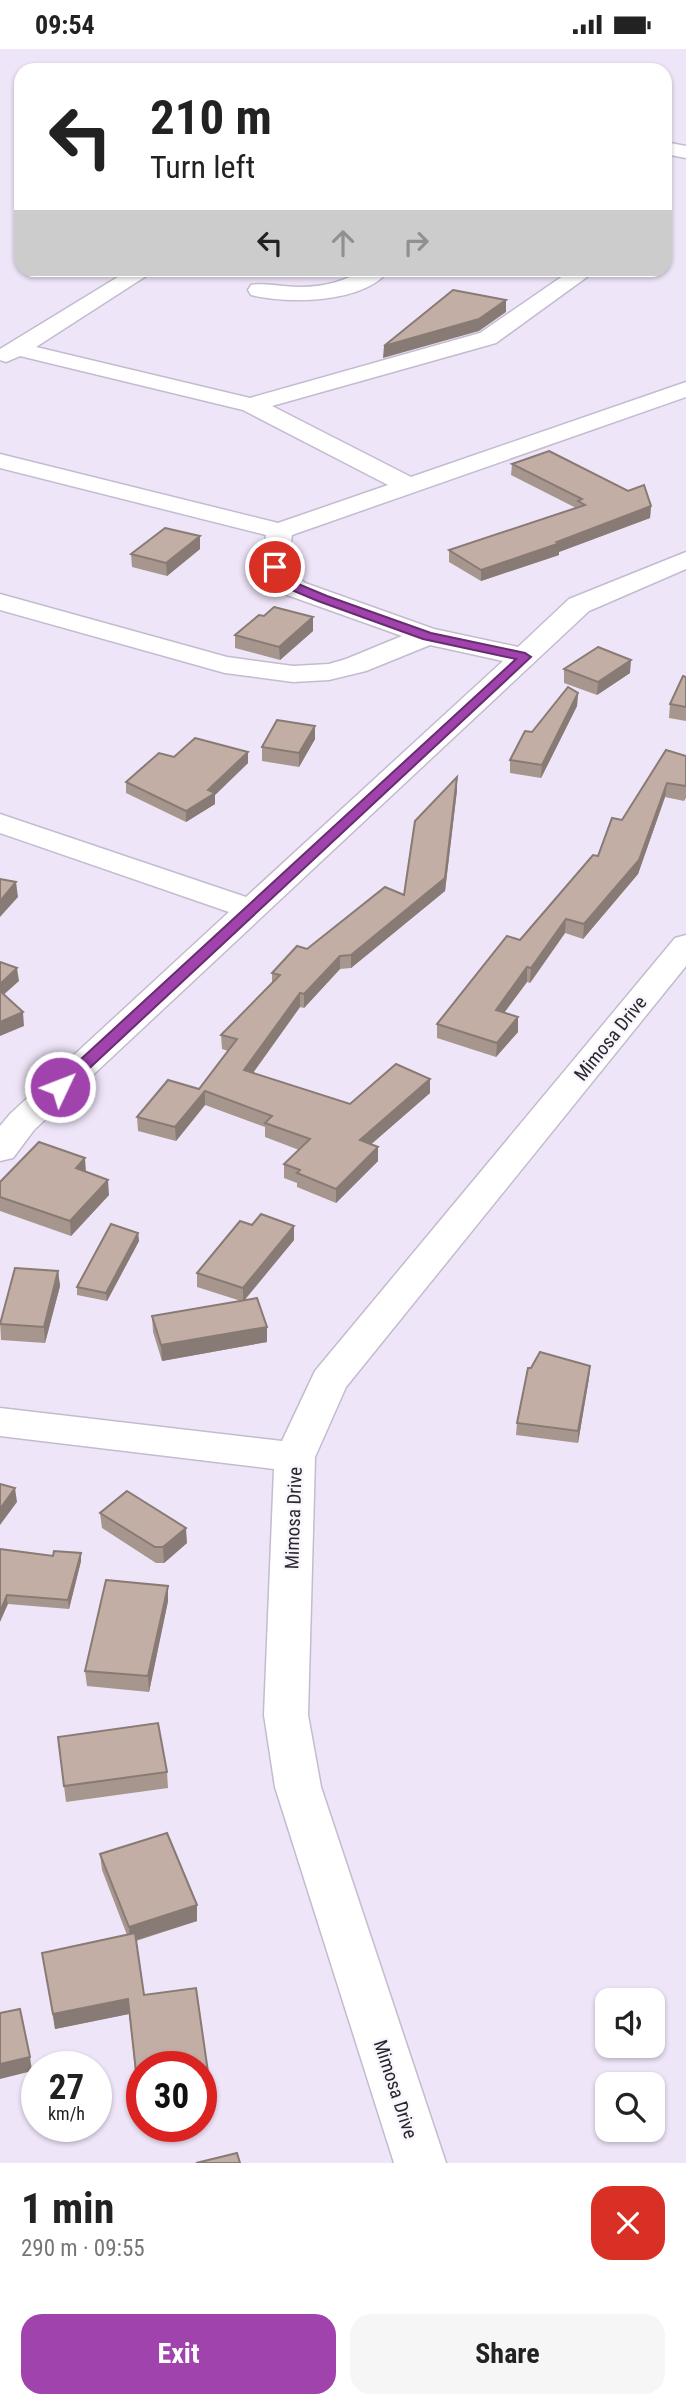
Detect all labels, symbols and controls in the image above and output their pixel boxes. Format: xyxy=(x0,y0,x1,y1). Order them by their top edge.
text: 09:54 xyxy=(35,10,95,40)
text: 210 m xyxy=(150,89,272,146)
icon: left xyxy=(35,91,126,182)
text: Turn left xyxy=(150,148,255,186)
icon: left xyxy=(251,224,289,262)
icon: ahead xyxy=(324,224,362,262)
icon: right xyxy=(397,224,435,262)
pin xyxy=(245,537,305,597)
icon: arrive xyxy=(256,548,294,586)
street label: Mimosa Drive xyxy=(569,991,652,1085)
position arrow xyxy=(23,1050,97,1124)
street label: Mimosa Drive xyxy=(280,1466,307,1570)
map controls xyxy=(595,1988,665,2142)
button: sound xyxy=(595,1988,665,2058)
street label: Mimosa Drive xyxy=(369,2037,422,2142)
speed limit sign: 30 xyxy=(126,2051,217,2142)
text: 27 xyxy=(49,2067,84,2108)
button: search xyxy=(595,2072,665,2142)
text: km/h xyxy=(48,2103,85,2124)
text: 1 min xyxy=(21,2184,114,2233)
button: close xyxy=(591,2186,665,2260)
text: 290 m · 09:55 xyxy=(21,2235,145,2262)
button: Exit xyxy=(21,2314,336,2394)
button: Share xyxy=(350,2314,665,2394)

